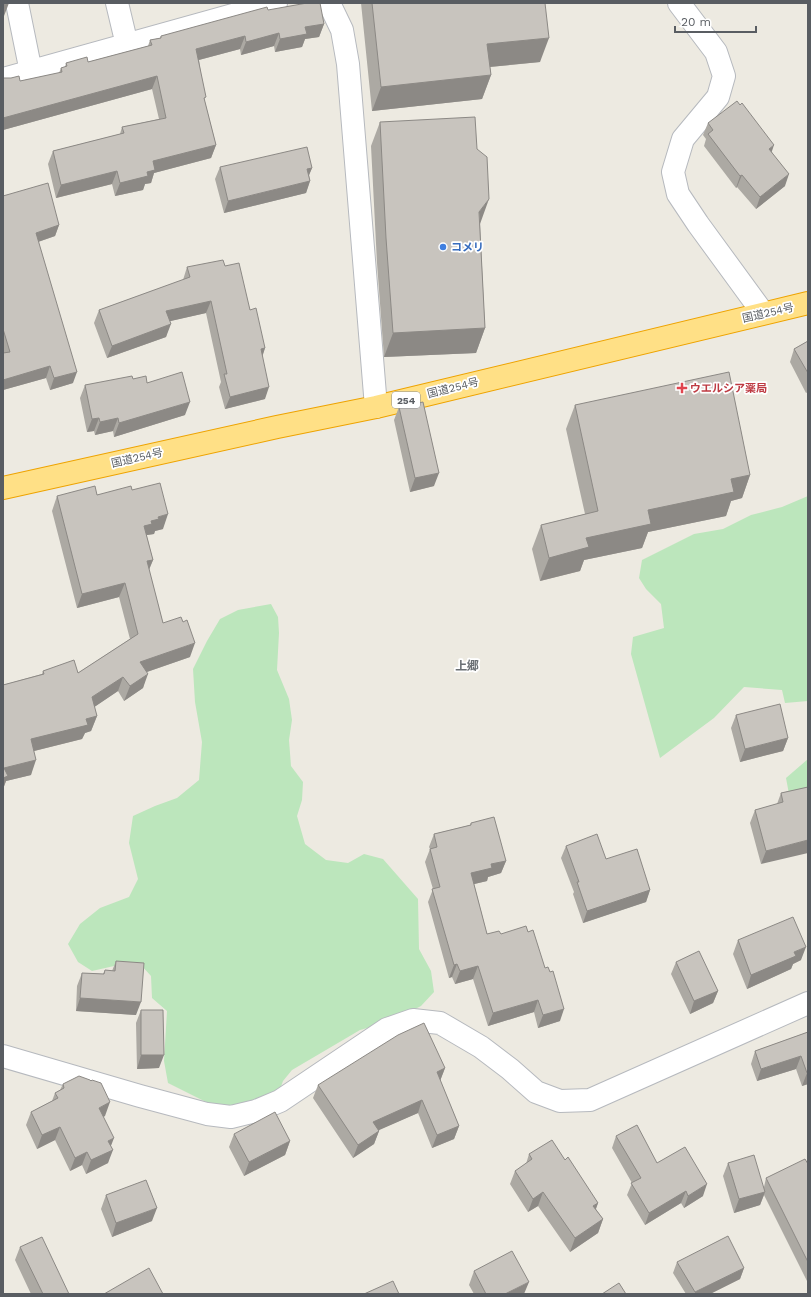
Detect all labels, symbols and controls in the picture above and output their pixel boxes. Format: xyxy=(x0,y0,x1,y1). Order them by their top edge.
scale bar xyxy=(675,8,756,34)
text: 20 m xyxy=(681,15,711,29)
place label: コメリ xyxy=(451,241,484,254)
marker: コメリ xyxy=(438,242,448,252)
street label: 国道254号 xyxy=(741,301,795,325)
street label: 国道254号 xyxy=(426,375,480,401)
place label: ウエルシア薬局 xyxy=(690,382,767,395)
marker: ウエルシア薬局 xyxy=(677,383,687,393)
road number: 254 xyxy=(392,392,420,408)
street label: 国道254号 xyxy=(110,446,164,470)
district label: 上郷 xyxy=(455,659,479,673)

